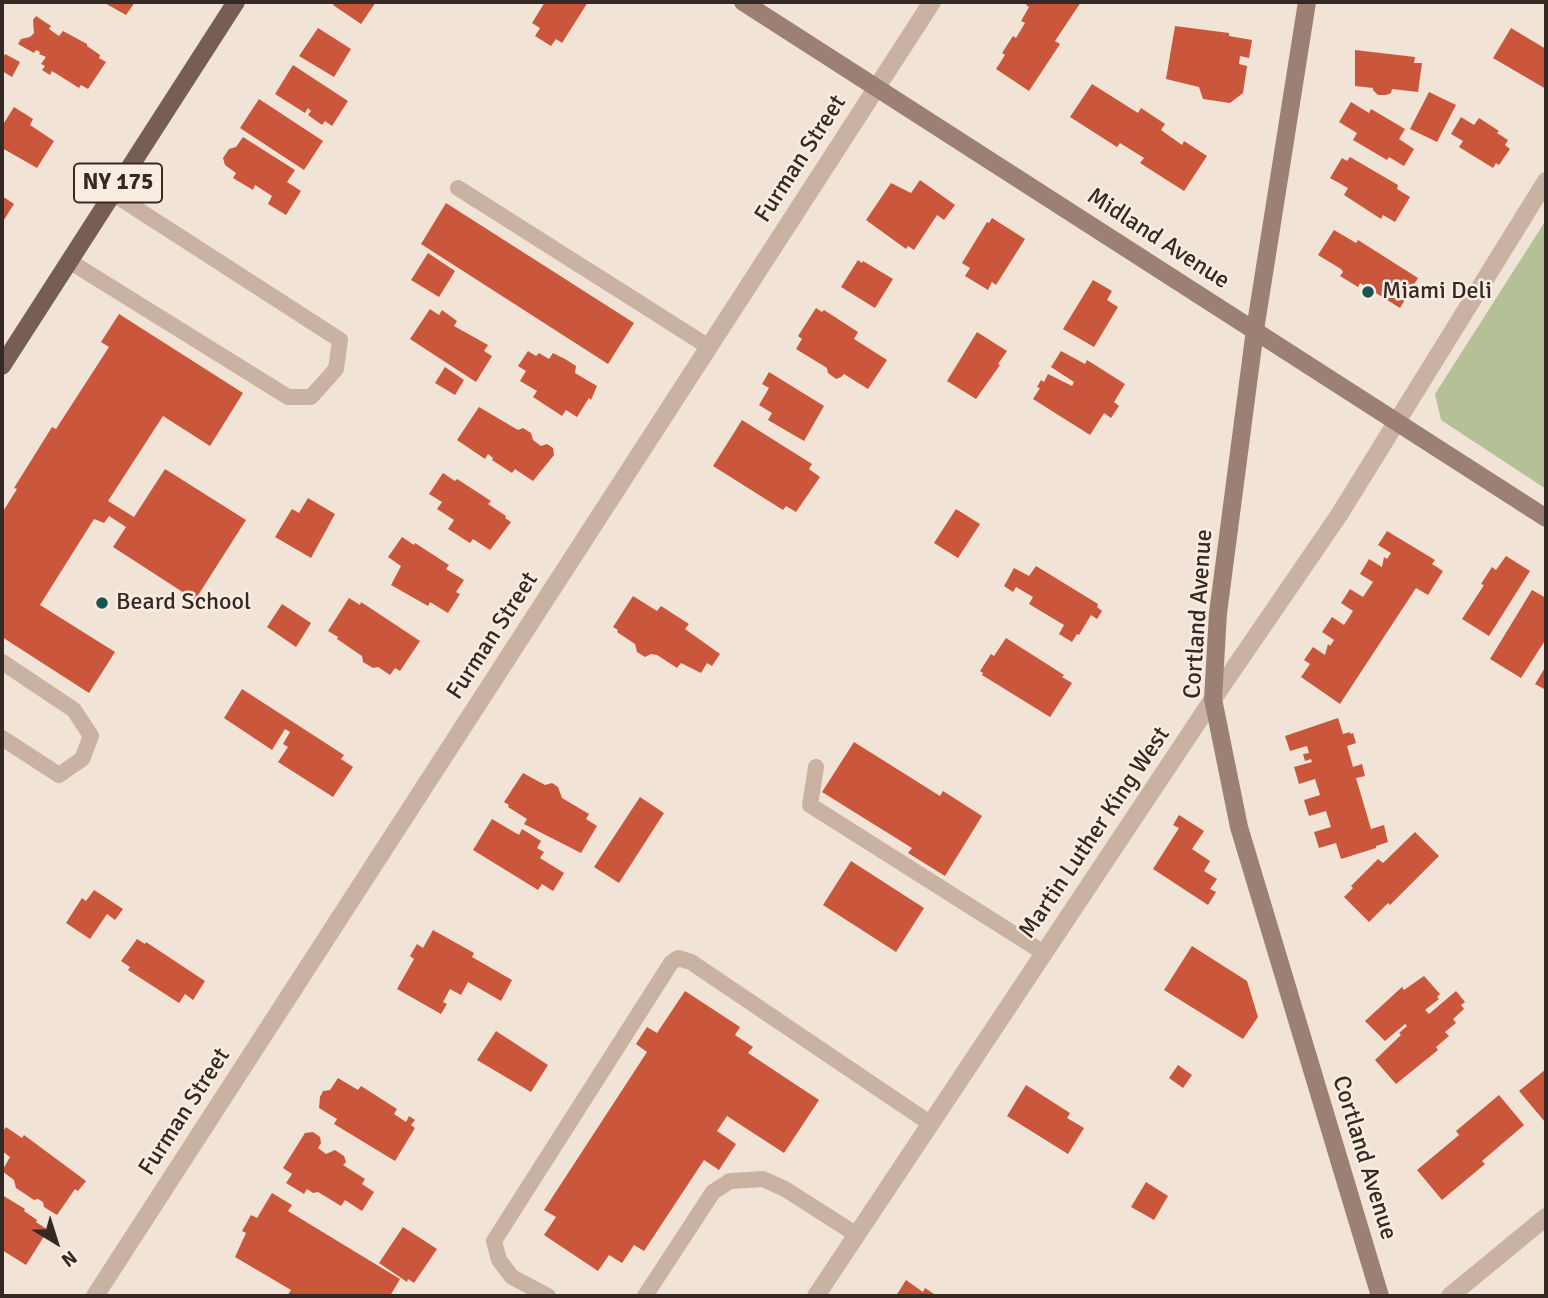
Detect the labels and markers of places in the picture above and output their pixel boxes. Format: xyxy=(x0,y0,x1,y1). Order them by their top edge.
place label: Miami Deli xyxy=(1382,278,1492,306)
marker: Miami Deli xyxy=(1360,284,1376,300)
place label: Beard School xyxy=(116,589,251,617)
marker: Beard School xyxy=(94,595,110,611)

